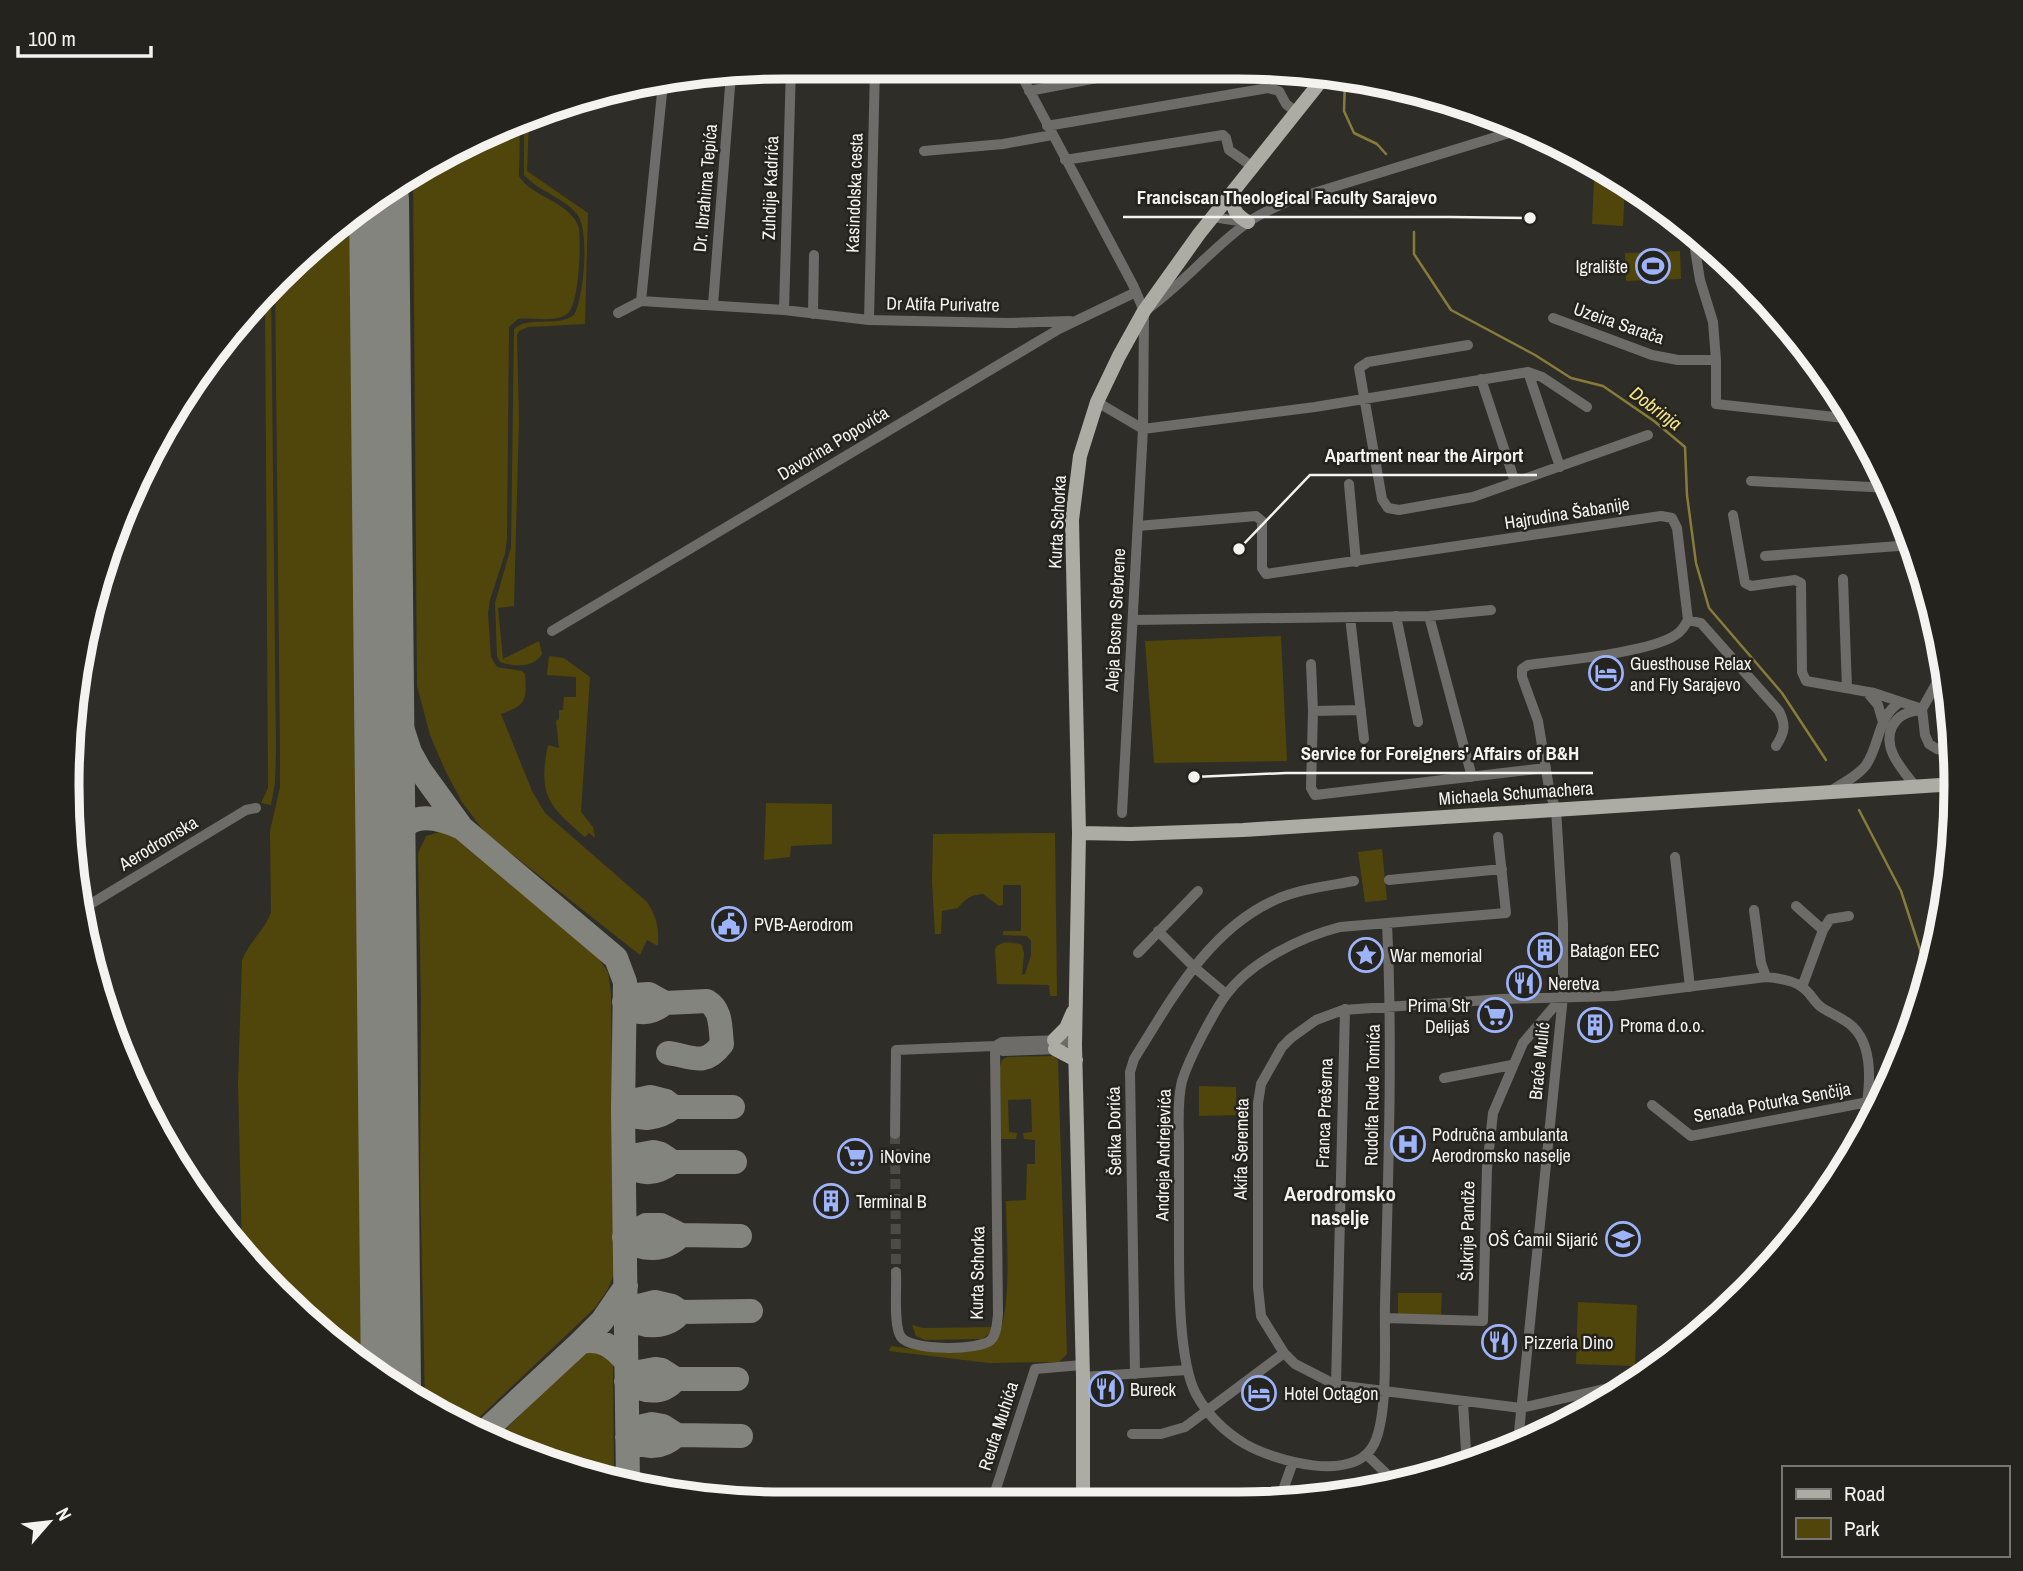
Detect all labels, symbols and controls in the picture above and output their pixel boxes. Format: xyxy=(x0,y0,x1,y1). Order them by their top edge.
scale bar xyxy=(18,14,150,58)
text: 100 m xyxy=(28,24,76,53)
street label: Dr. Ibrahima Tepića xyxy=(687,123,723,253)
street label: Kasindolska cesta xyxy=(839,133,869,253)
street label: Zuhdije Kadrića xyxy=(756,135,784,241)
callout: Franciscan Theological Faculty Sarajevo xyxy=(1123,177,1451,217)
text: Franciscan Theological Faculty Sarajevo xyxy=(1137,184,1437,210)
sports icon: Igralište xyxy=(1634,247,1672,285)
place label: Igralište xyxy=(1575,254,1628,279)
street label: Dr Atifa Purivatre xyxy=(886,291,1000,317)
street label: Uzeira Sarača xyxy=(1570,296,1668,350)
water label: Dobrinja xyxy=(1625,380,1688,436)
street label: Davorina Popovića xyxy=(773,400,893,486)
callout: Apartment near the Airport xyxy=(1310,435,1537,475)
text: Apartment near the Airport xyxy=(1325,442,1523,468)
street label: Kurta Schorka xyxy=(1042,475,1072,569)
street label: Hajrudina Šabanije xyxy=(1503,491,1631,535)
street label: Aleja Bosne Srebrene xyxy=(1099,548,1131,693)
place label: Guesthouse Relax and Fly Sarajevo xyxy=(1630,651,1752,697)
hotel icon: Guesthouse Relax and Fly Sarajevo xyxy=(1587,654,1625,692)
callout: Service for Foreigners' Affairs of B&H xyxy=(1286,733,1593,773)
text: Service for Foreigners' Affairs of B&H xyxy=(1301,740,1579,766)
street label: Michaela Schumachera xyxy=(1438,775,1594,811)
street label: Aerodromska xyxy=(113,810,202,877)
public building icon: PVB-Aerodrom xyxy=(710,905,748,943)
place label: PVB-Aerodrom xyxy=(754,912,853,937)
building icon: Batagon EEC xyxy=(1526,931,1564,969)
place icon: War memorial xyxy=(1347,936,1385,974)
place label: Batagon EEC xyxy=(1570,938,1659,963)
place label: War memorial xyxy=(1390,943,1482,968)
restaurant icon: Neretva xyxy=(1505,964,1543,1002)
place label: Neretva xyxy=(1548,971,1600,996)
place label: Prima Str Delijaš xyxy=(1408,993,1470,1039)
supermarket icon: Prima Str Delijaš xyxy=(1476,996,1514,1034)
building icon: Proma d.o.o. xyxy=(1576,1006,1614,1044)
place label: Proma d.o.o. xyxy=(1620,1013,1705,1038)
street label: Braće Mulić xyxy=(1522,1021,1556,1101)
street label: Rudolfa Rude Tomića xyxy=(1358,1024,1386,1166)
street label: Franca Prešerna xyxy=(1310,1058,1338,1168)
street label: Senada Poturka Senčija xyxy=(1691,1076,1853,1128)
street label: Šefika Dorića xyxy=(1101,1086,1127,1176)
street label: Andreja Andrejevića xyxy=(1149,1089,1177,1222)
street label: Akifa Šeremeta xyxy=(1228,1098,1254,1201)
place label: Područna ambulanta Aerodromsko naselje xyxy=(1431,1122,1571,1168)
hospital icon: Područna ambulanta Aerodromsko naselje xyxy=(1389,1125,1427,1163)
supermarket icon: iNovine xyxy=(836,1137,874,1175)
place label: iNovine xyxy=(880,1144,931,1169)
district label: Aerodromsko naselje xyxy=(1284,1179,1396,1232)
street label: Šukrije Pandže xyxy=(1454,1181,1480,1281)
building icon: Terminal B xyxy=(812,1182,850,1220)
place label: Terminal B xyxy=(856,1189,927,1214)
school or university icon: OŠ Ćamil Sijarić xyxy=(1604,1220,1642,1258)
street label: Kurta Schorka xyxy=(964,1226,990,1320)
place label: OŠ Ćamil Sijarić xyxy=(1488,1227,1598,1252)
restaurant icon: Pizzeria Dino xyxy=(1480,1323,1518,1361)
place label: Pizzeria Dino xyxy=(1524,1330,1613,1355)
restaurant icon: Bureck xyxy=(1087,1370,1125,1408)
hotel icon: Hotel Octagon xyxy=(1240,1374,1278,1412)
place label: Bureck xyxy=(1130,1377,1177,1402)
street label: Reufa Muhića xyxy=(972,1378,1024,1474)
place label: Hotel Octagon xyxy=(1284,1381,1378,1406)
legend xyxy=(1782,1466,2009,1557)
text: Road xyxy=(1844,1479,1885,1508)
north arrow xyxy=(14,1487,84,1557)
text: N xyxy=(50,1503,78,1525)
text: Park xyxy=(1844,1514,1880,1543)

